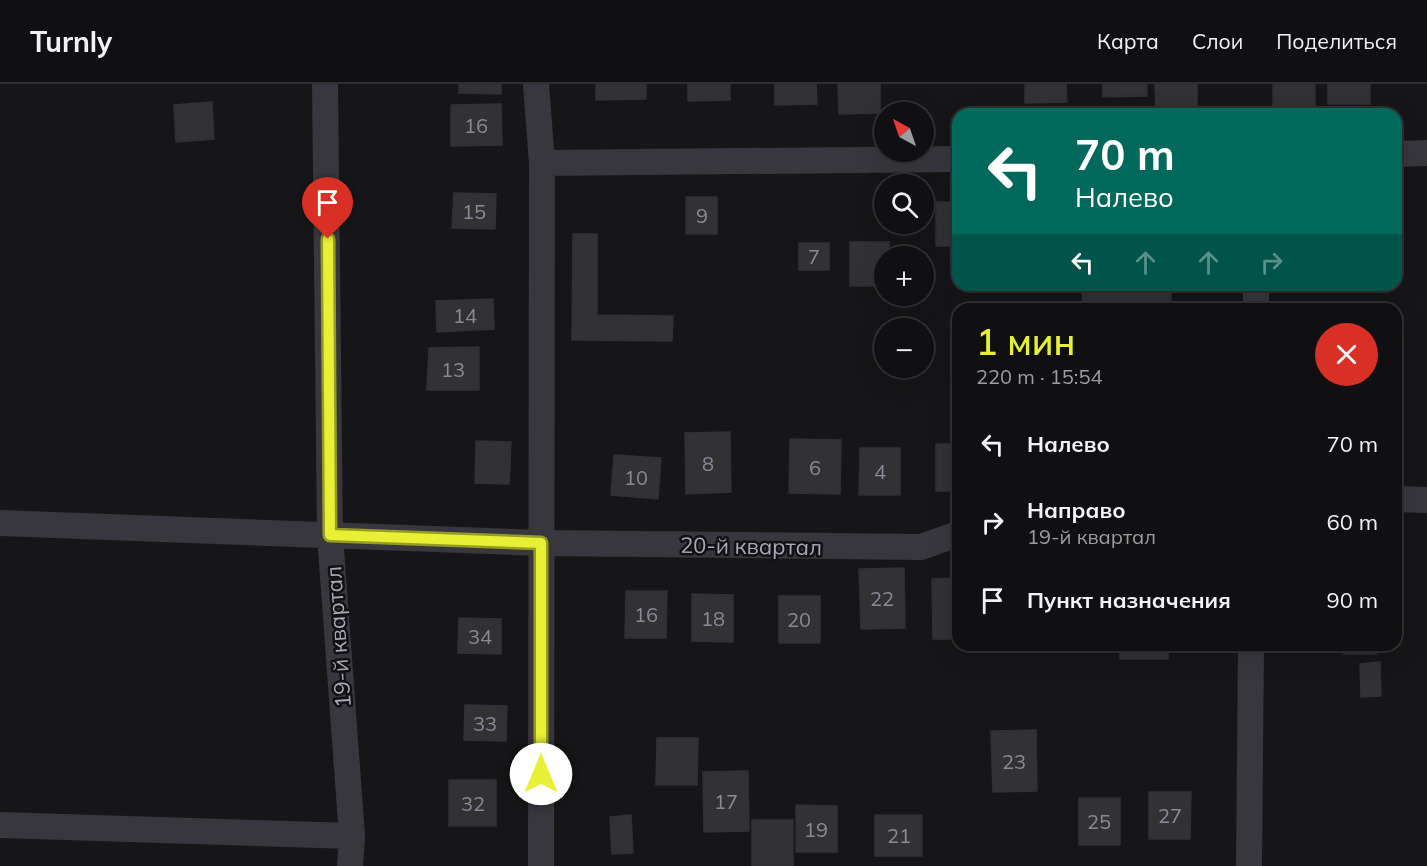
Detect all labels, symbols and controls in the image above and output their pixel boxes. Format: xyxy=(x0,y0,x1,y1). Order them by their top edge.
text: Turnly xyxy=(30,24,112,59)
text: Карта xyxy=(1097,28,1159,54)
text: Слои xyxy=(1192,28,1243,54)
text: Поделиться xyxy=(1276,28,1397,54)
north arrow xyxy=(874,102,934,162)
map controls xyxy=(874,102,934,378)
house number: 16 xyxy=(464,113,488,138)
text: 70 m xyxy=(1075,128,1175,181)
icon: left xyxy=(976,132,1054,210)
button: search xyxy=(874,174,934,234)
pin xyxy=(302,177,353,239)
text: Налево xyxy=(1075,180,1174,214)
icon: arrive xyxy=(311,186,344,219)
house number: 15 xyxy=(462,199,486,224)
house number: 9 xyxy=(696,203,708,228)
house number: 7 xyxy=(808,244,820,269)
button: + xyxy=(874,246,934,306)
icon: left xyxy=(1066,246,1099,279)
icon: ahead xyxy=(1129,246,1162,279)
icon: ahead xyxy=(1192,246,1225,279)
icon: right xyxy=(1255,246,1288,279)
house number: 14 xyxy=(453,303,477,328)
button: − xyxy=(874,318,934,378)
text: 1 мин xyxy=(976,319,1075,364)
button: close xyxy=(1315,323,1378,386)
house number: 13 xyxy=(441,357,465,382)
text: 220 m · 15:54 xyxy=(976,364,1102,389)
icon: left xyxy=(976,428,1009,461)
text: Налево xyxy=(1027,430,1110,458)
text: 70 m xyxy=(1327,430,1378,458)
house number: 8 xyxy=(702,451,714,476)
house number: 6 xyxy=(809,455,821,480)
house number: 4 xyxy=(874,459,886,484)
house number: 10 xyxy=(624,465,648,490)
text: Направо xyxy=(1027,496,1125,524)
icon: right xyxy=(976,506,1009,539)
text: 60 m xyxy=(1327,508,1378,536)
text: 19-й квартал xyxy=(1027,524,1156,549)
street label: 20-й квартал xyxy=(680,531,822,561)
street label: 19-й квартал xyxy=(319,565,357,709)
icon: arrive xyxy=(976,584,1009,617)
house number: 22 xyxy=(870,586,894,611)
text: Пункт назначения xyxy=(1027,586,1231,614)
text: 90 m xyxy=(1327,586,1378,614)
house number: 16 xyxy=(634,602,658,627)
house number: 18 xyxy=(701,606,725,631)
house number: 20 xyxy=(787,607,811,632)
house number: 34 xyxy=(468,624,492,649)
house number: 33 xyxy=(473,711,497,736)
position arrow xyxy=(509,742,573,806)
house number: 23 xyxy=(1002,749,1026,774)
house number: 17 xyxy=(714,789,738,814)
house number: 32 xyxy=(461,791,485,816)
house number: 27 xyxy=(1158,803,1182,828)
house number: 25 xyxy=(1087,809,1111,834)
house number: 19 xyxy=(804,817,828,842)
house number: 21 xyxy=(887,823,911,848)

